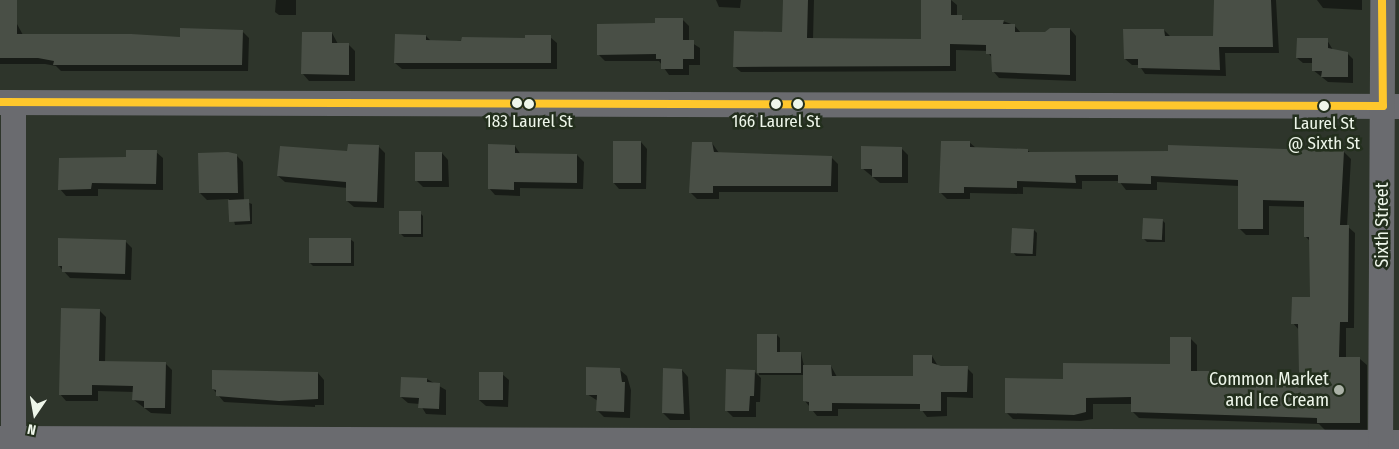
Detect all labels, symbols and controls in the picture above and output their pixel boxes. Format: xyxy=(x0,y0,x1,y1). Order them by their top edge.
unlabelled marker xyxy=(512,98,522,108)
marker: 183 Laurel St xyxy=(524,99,534,109)
marker: 166 Laurel St xyxy=(771,99,781,109)
unlabelled marker xyxy=(793,99,803,109)
marker: Laurel St @ Sixth St xyxy=(1319,101,1329,111)
place label: 183 Laurel St xyxy=(485,112,573,132)
place label: 166 Laurel St xyxy=(732,112,820,132)
place label: Laurel St @ Sixth St xyxy=(1288,114,1360,154)
street label: Sixth Street xyxy=(1371,182,1393,268)
place label: Common Market and Ice Cream xyxy=(1209,369,1329,412)
marker: Common Market and Ice Cream xyxy=(1333,384,1345,396)
north arrow xyxy=(10,389,60,439)
text: N xyxy=(26,420,38,438)

